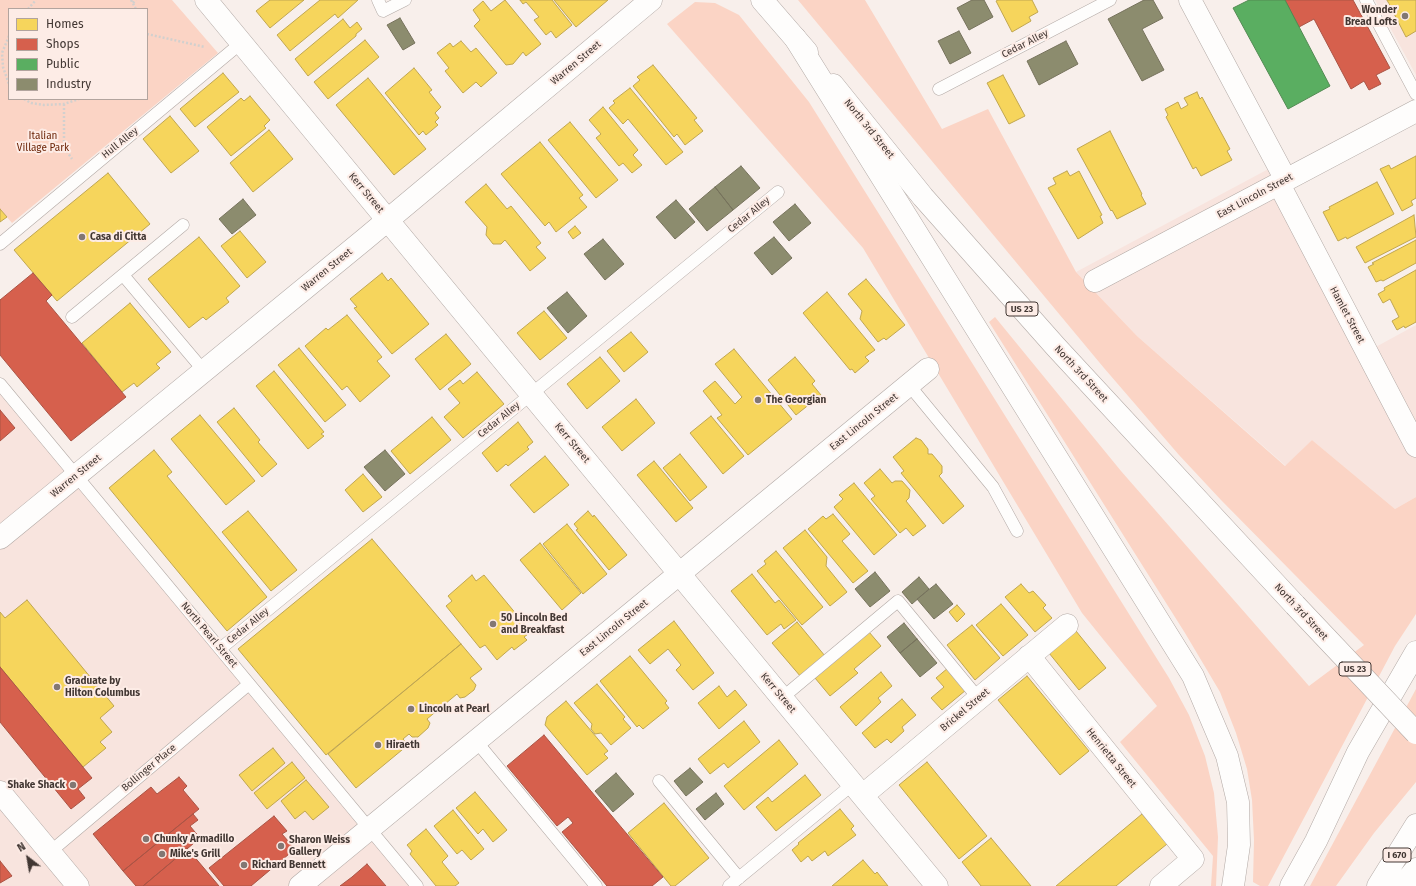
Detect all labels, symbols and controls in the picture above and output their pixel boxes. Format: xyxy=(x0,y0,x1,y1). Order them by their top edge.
place label: Wonder Bread Lofts xyxy=(1345,4,1397,28)
legend xyxy=(8,8,148,100)
marker: Wonder Bread Lofts xyxy=(1400,11,1410,21)
text: Homes xyxy=(46,17,84,31)
street label: Cedar Alley xyxy=(1000,27,1050,61)
text: Shops xyxy=(46,37,79,51)
street label: Warren Street xyxy=(548,39,604,87)
text: Public xyxy=(46,57,79,71)
text: Industry xyxy=(46,77,91,91)
street label: North 3rd Street xyxy=(841,97,897,161)
street label: Hull Alley xyxy=(100,125,140,161)
park label: Italian Village Park xyxy=(17,130,69,154)
street label: Kerr Street xyxy=(346,170,386,216)
street label: East Lincoln Street xyxy=(1215,171,1295,221)
street label: Cedar Alley xyxy=(726,194,772,236)
place label: Casa di Citta xyxy=(90,231,146,243)
marker: Casa di Citta xyxy=(77,232,87,242)
street label: Warren Street xyxy=(299,246,355,294)
street label: Hamlet Street xyxy=(1327,285,1367,345)
road number: US 23 xyxy=(1006,302,1038,316)
street label: North 3rd Street xyxy=(1052,343,1110,405)
street label: East Lincoln Street xyxy=(828,391,900,453)
place label: The Georgian xyxy=(766,394,826,406)
marker: The Georgian xyxy=(753,395,763,405)
street label: Cedar Alley xyxy=(476,399,522,441)
street label: Kerr Street xyxy=(552,420,592,466)
street label: Warren Street xyxy=(48,452,104,500)
street label: North 3rd Street xyxy=(1272,581,1330,643)
street label: East Lincoln Street xyxy=(578,597,650,659)
street label: North Pearl Street xyxy=(178,600,240,670)
street label: Cedar Alley xyxy=(225,605,271,647)
place label: 50 Lincoln Bed and Breakfast xyxy=(501,612,568,636)
marker: 50 Lincoln Bed and Breakfast xyxy=(488,619,498,629)
road number: US 23 xyxy=(1339,662,1371,676)
street label: Kerr Street xyxy=(758,670,798,716)
place label: Graduate by Hilton Columbus xyxy=(65,675,140,698)
marker: Graduate by Hilton Columbus xyxy=(52,682,62,692)
street label: Brickel Street xyxy=(938,686,992,734)
place label: Lincoln at Pearl xyxy=(419,703,490,715)
marker: Lincoln at Pearl xyxy=(406,704,416,714)
street label: Henrietta Street xyxy=(1083,726,1139,790)
place label: Hiraeth xyxy=(386,739,420,751)
marker: Hiraeth xyxy=(373,740,383,750)
street label: Bollinger Place xyxy=(119,742,179,794)
place label: Shake Shack xyxy=(7,779,65,791)
marker: Shake Shack xyxy=(68,780,78,790)
place label: Chunky Armadillo xyxy=(154,833,234,845)
marker: Chunky Armadillo xyxy=(141,834,151,844)
place label: Sharon Weiss Gallery xyxy=(289,834,350,858)
north arrow xyxy=(8,838,48,878)
text: N xyxy=(15,840,28,855)
marker: Sharon Weiss Gallery xyxy=(276,841,286,851)
place label: Mike's Grill xyxy=(170,848,220,860)
road number: I 670 xyxy=(1383,848,1411,862)
marker: Mike's Grill xyxy=(157,849,167,859)
place label: Richard Bennett xyxy=(252,859,326,871)
marker: Richard Bennett xyxy=(239,860,249,870)

